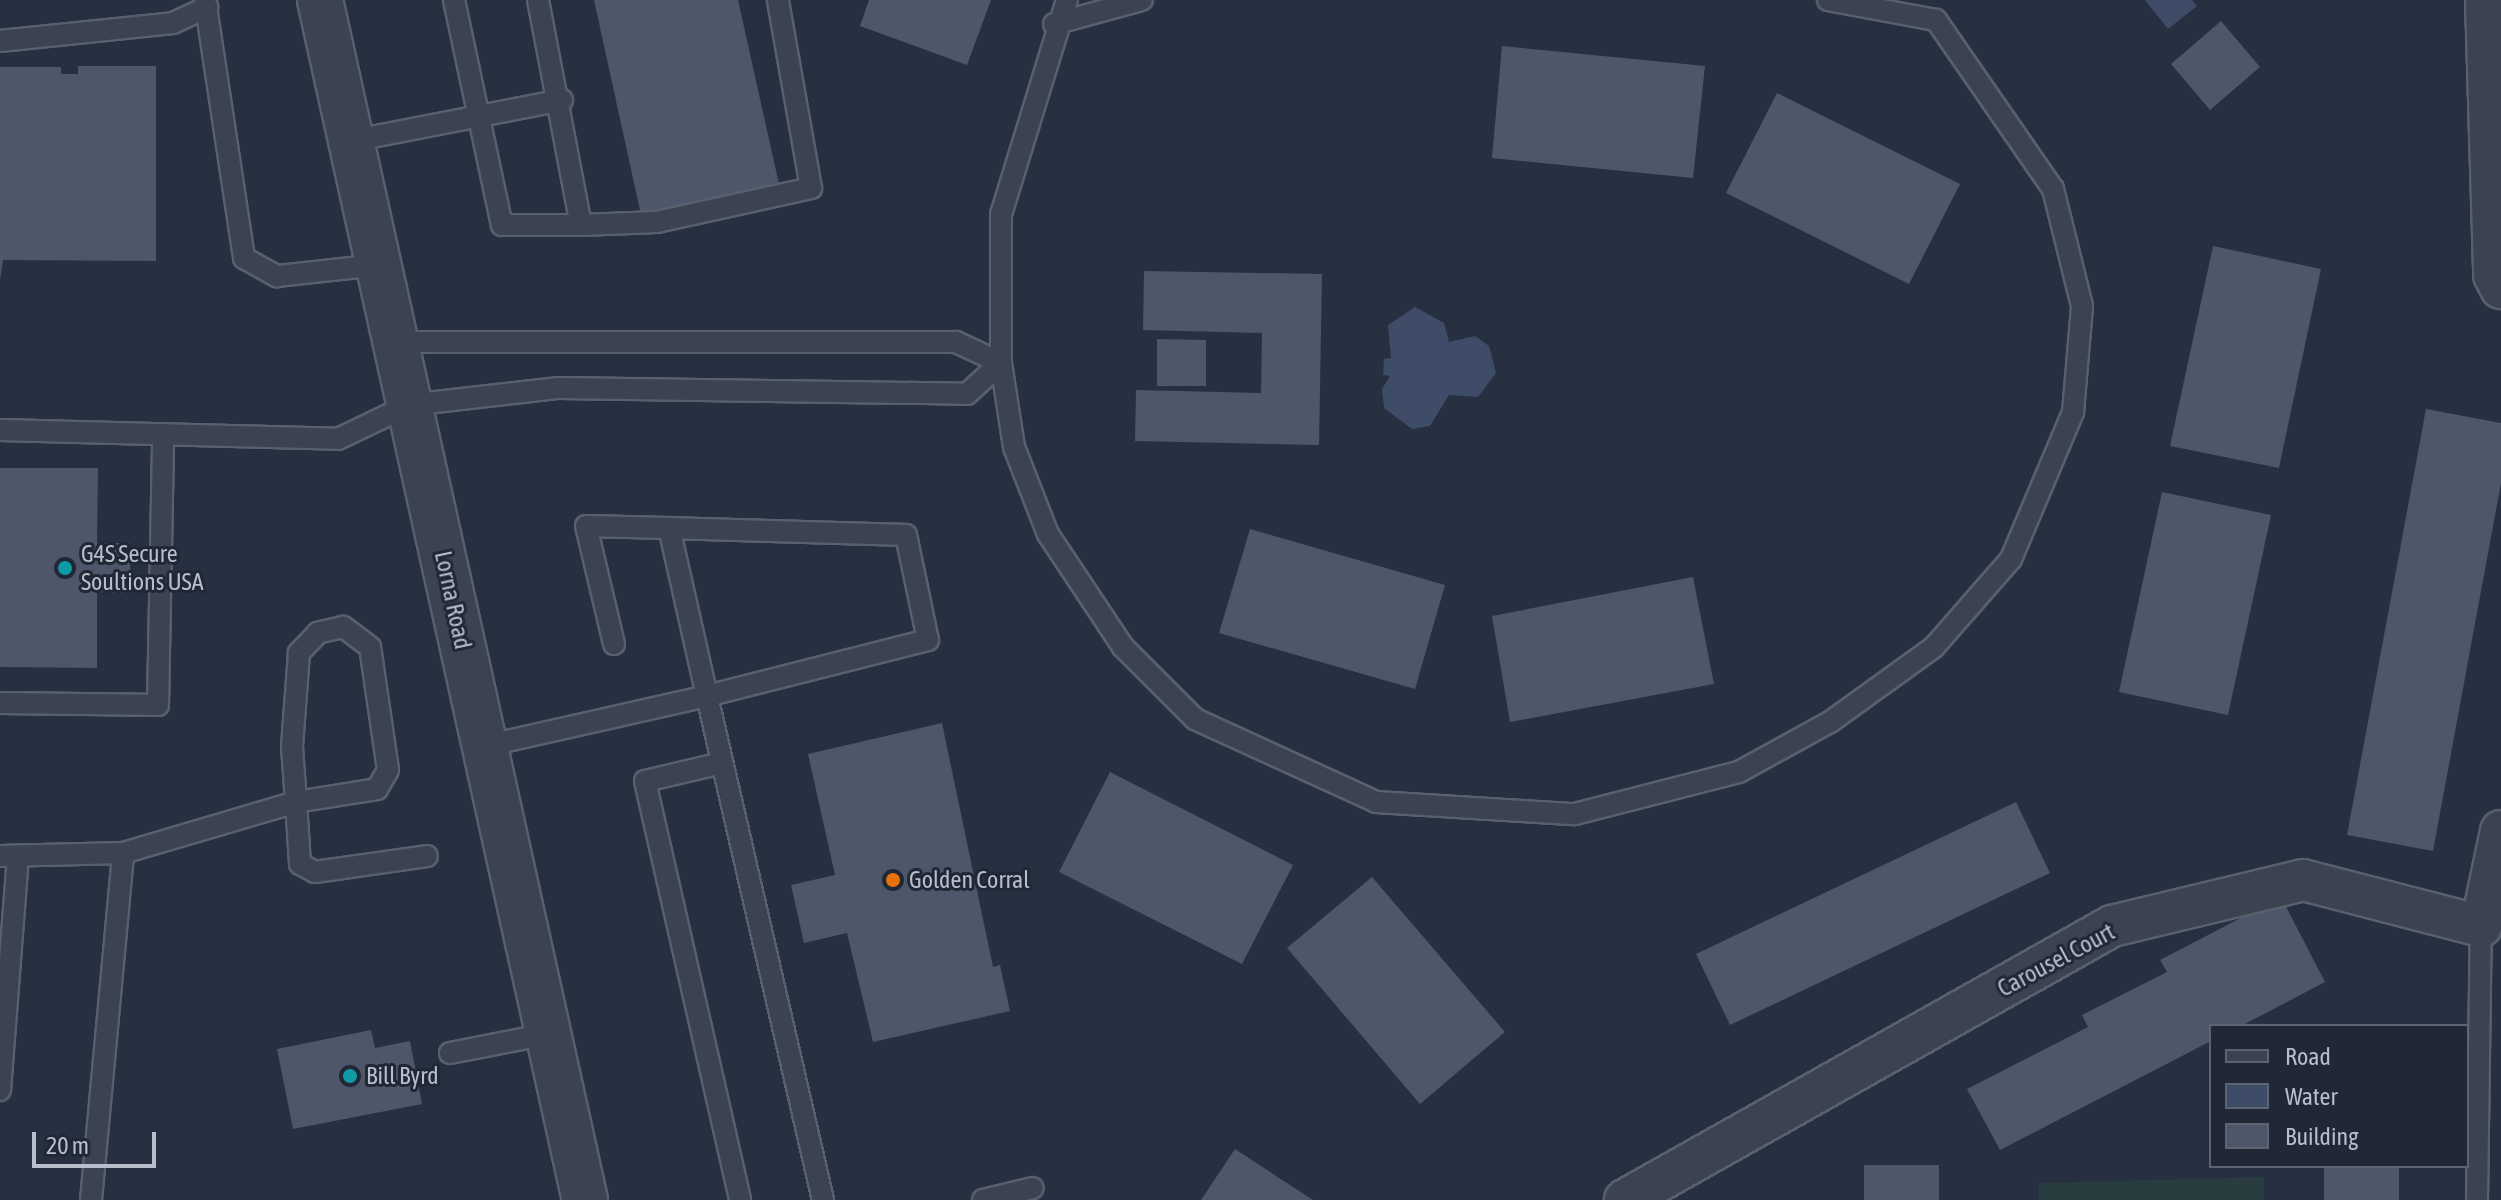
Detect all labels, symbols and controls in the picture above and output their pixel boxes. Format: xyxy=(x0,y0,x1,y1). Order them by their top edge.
place label: G4S Secure Soultions USA xyxy=(81,540,203,596)
street label: Lorna Road xyxy=(429,548,477,652)
marker: G4S Secure Soultions USA xyxy=(56,559,74,577)
place label: Golden Corral xyxy=(909,866,1030,894)
marker: Golden Corral xyxy=(884,871,902,889)
street label: Carousel Court xyxy=(1993,917,2119,1003)
legend xyxy=(2209,1024,2469,1168)
text: Road xyxy=(2285,1043,2331,1070)
place label: Bill Byrd xyxy=(366,1062,439,1090)
marker: Bill Byrd xyxy=(341,1067,359,1085)
text: Water xyxy=(2285,1083,2338,1110)
scale bar xyxy=(36,1116,160,1166)
text: Building xyxy=(2285,1123,2358,1150)
text: 20 m xyxy=(46,1132,89,1159)

